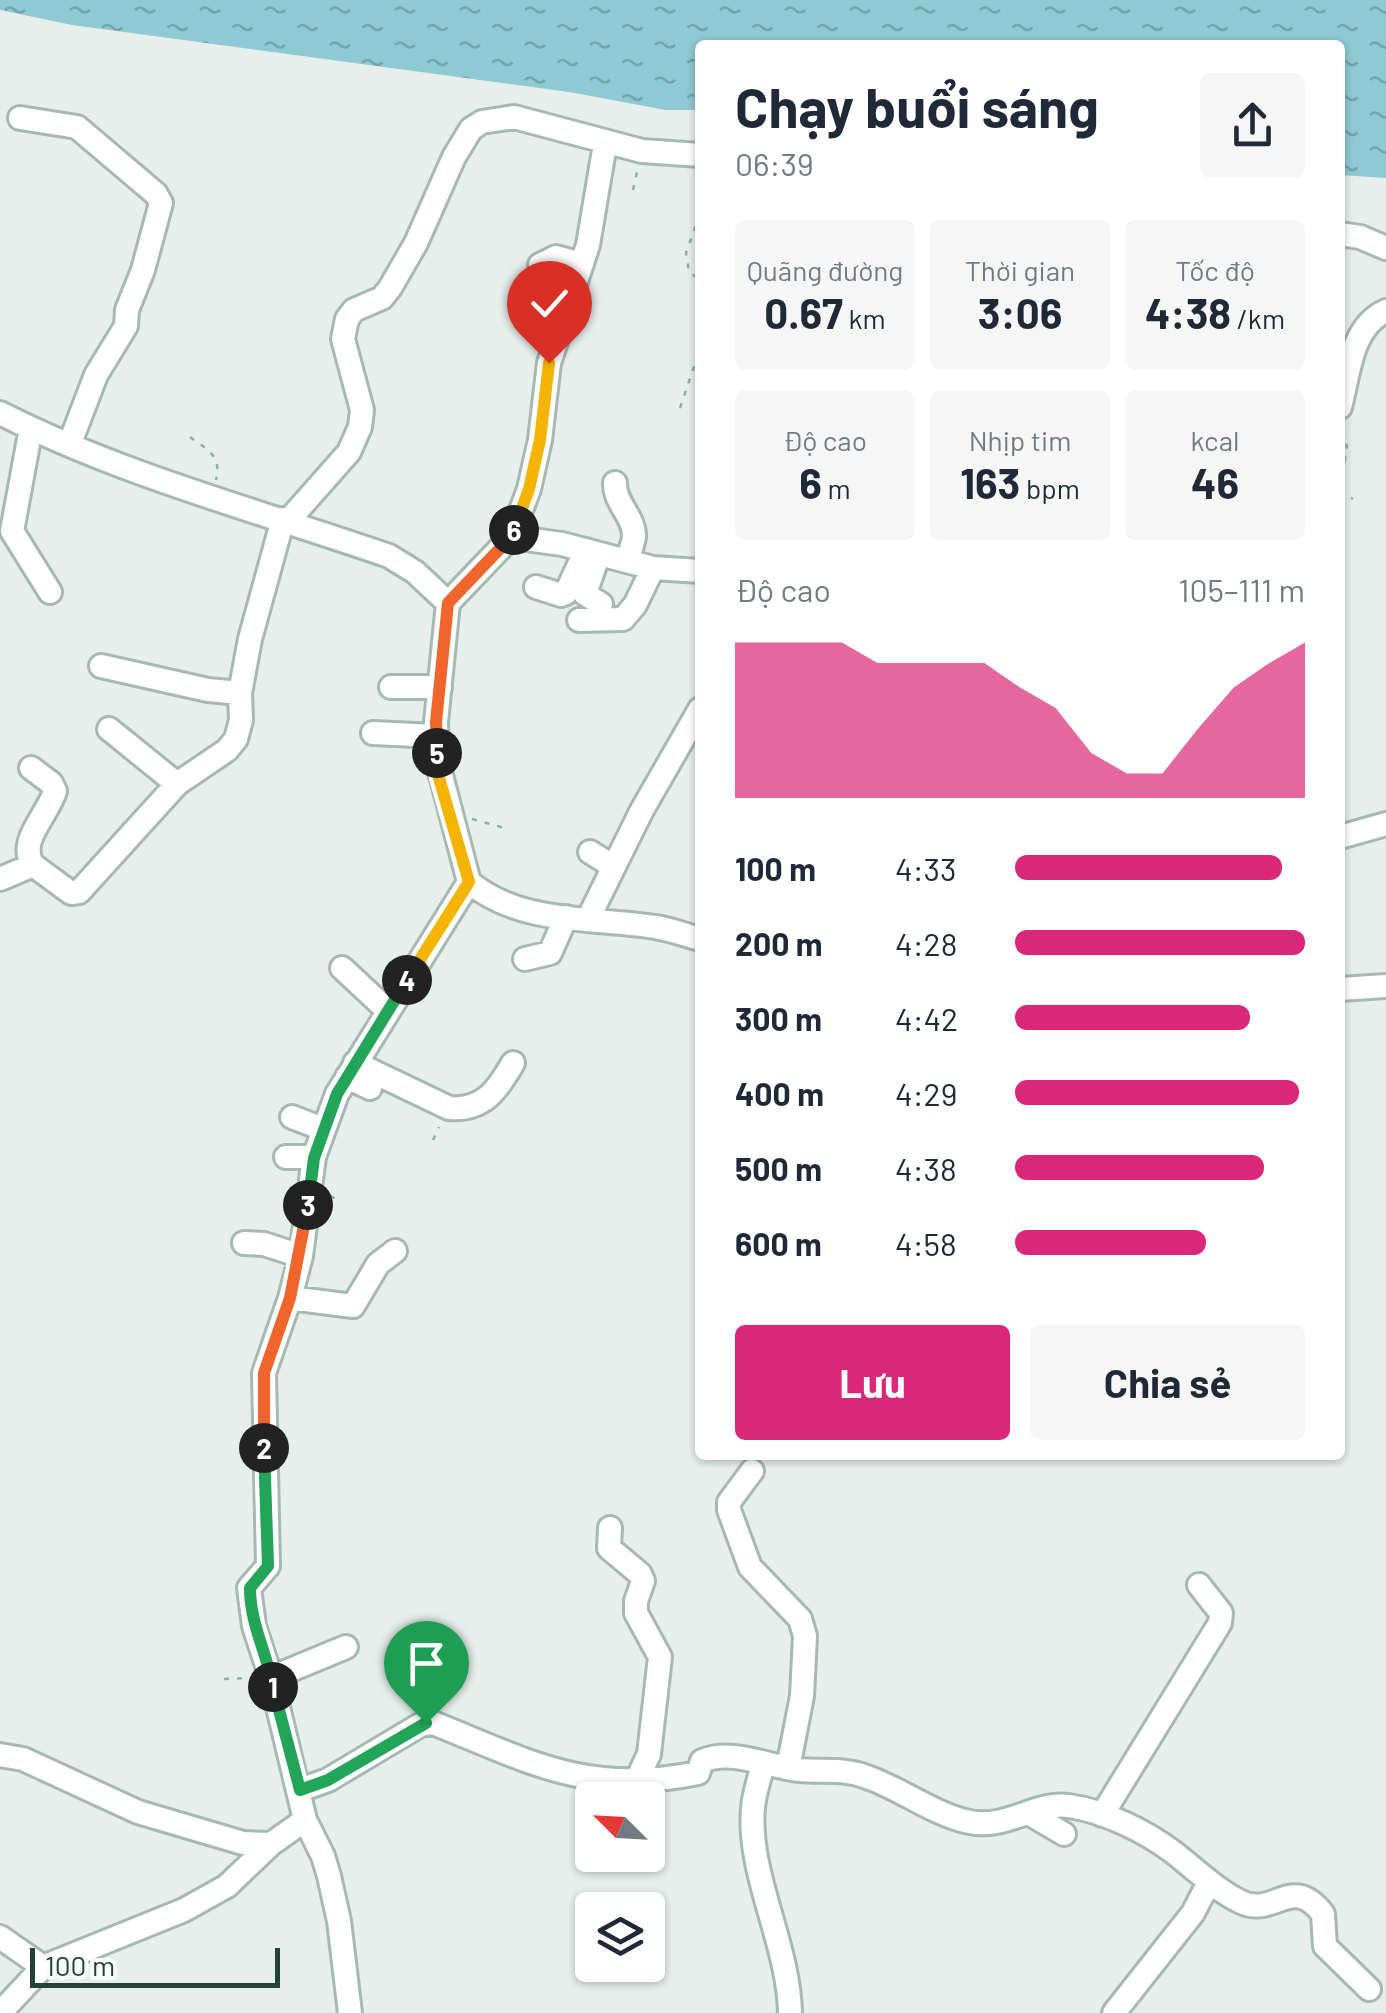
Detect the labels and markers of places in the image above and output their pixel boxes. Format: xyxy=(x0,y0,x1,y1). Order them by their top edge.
pin xyxy=(507,261,592,364)
pin: 6 xyxy=(489,505,539,555)
pin: 5 xyxy=(412,728,462,778)
pin: 4 xyxy=(382,955,432,1005)
pin: 3 xyxy=(283,1180,333,1230)
pin: 2 xyxy=(239,1423,289,1473)
pin xyxy=(384,1621,469,1724)
pin: 1 xyxy=(248,1662,298,1712)

